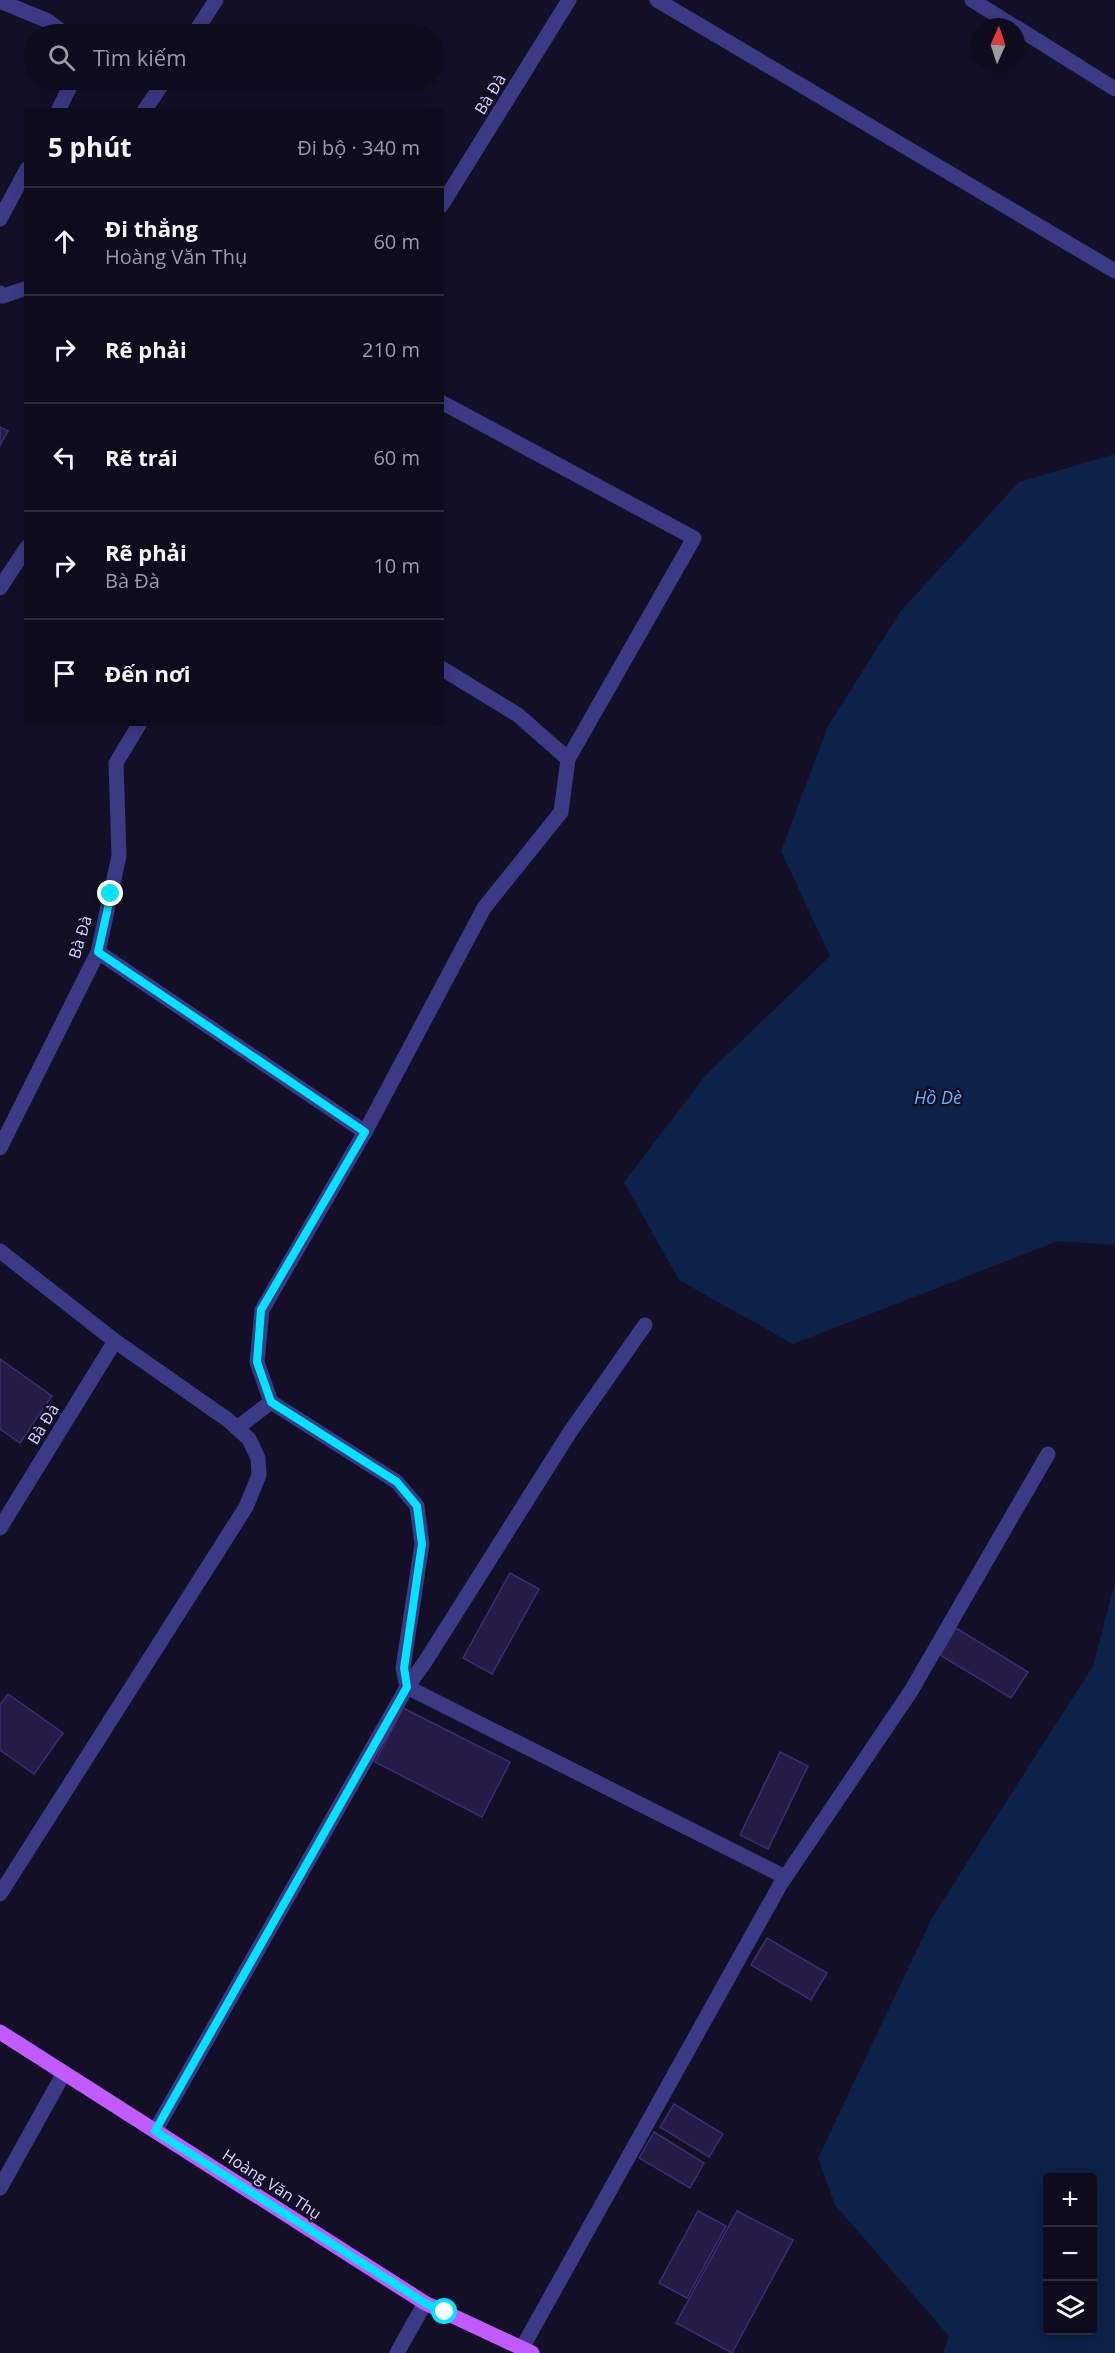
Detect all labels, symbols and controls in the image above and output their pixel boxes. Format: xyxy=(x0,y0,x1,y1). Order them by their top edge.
north arrow xyxy=(971,18,1025,72)
search box xyxy=(24,24,444,90)
icon: search xyxy=(45,41,78,74)
text: Tìm kiếm xyxy=(93,42,187,72)
street label: Bà Đà xyxy=(469,70,511,118)
text: 5 phút xyxy=(48,129,132,165)
text: Đi bộ · 340 m xyxy=(297,134,420,161)
text: Đi thẳng xyxy=(105,213,198,243)
icon: ahead xyxy=(48,225,81,258)
text: 60 m xyxy=(373,228,420,255)
text: Hoàng Văn Thụ xyxy=(105,243,247,270)
icon: right xyxy=(48,333,81,366)
text: Rẽ phải xyxy=(105,334,187,364)
text: 210 m xyxy=(362,336,420,363)
icon: left xyxy=(48,441,81,474)
text: Rẽ trái xyxy=(105,442,178,472)
text: 60 m xyxy=(373,444,420,471)
text: Rẽ phải xyxy=(105,537,187,567)
icon: right xyxy=(48,549,81,582)
text: 10 m xyxy=(373,552,420,579)
text: Bà Đà xyxy=(105,567,160,594)
icon: arrive xyxy=(48,657,81,690)
text: Đến nơi xyxy=(105,658,191,688)
route end xyxy=(97,880,123,906)
street label: Bà Đà xyxy=(63,913,97,961)
water label: Hồ Dè xyxy=(914,1085,962,1109)
street label: Bà Đà xyxy=(22,1400,64,1448)
street label: Hoàng Văn Thụ xyxy=(218,2144,326,2224)
map controls xyxy=(1043,2173,1097,2335)
button: + xyxy=(1043,2173,1097,2227)
button: − xyxy=(1043,2227,1097,2281)
button: layers xyxy=(1043,2281,1097,2335)
route start xyxy=(431,2298,457,2324)

